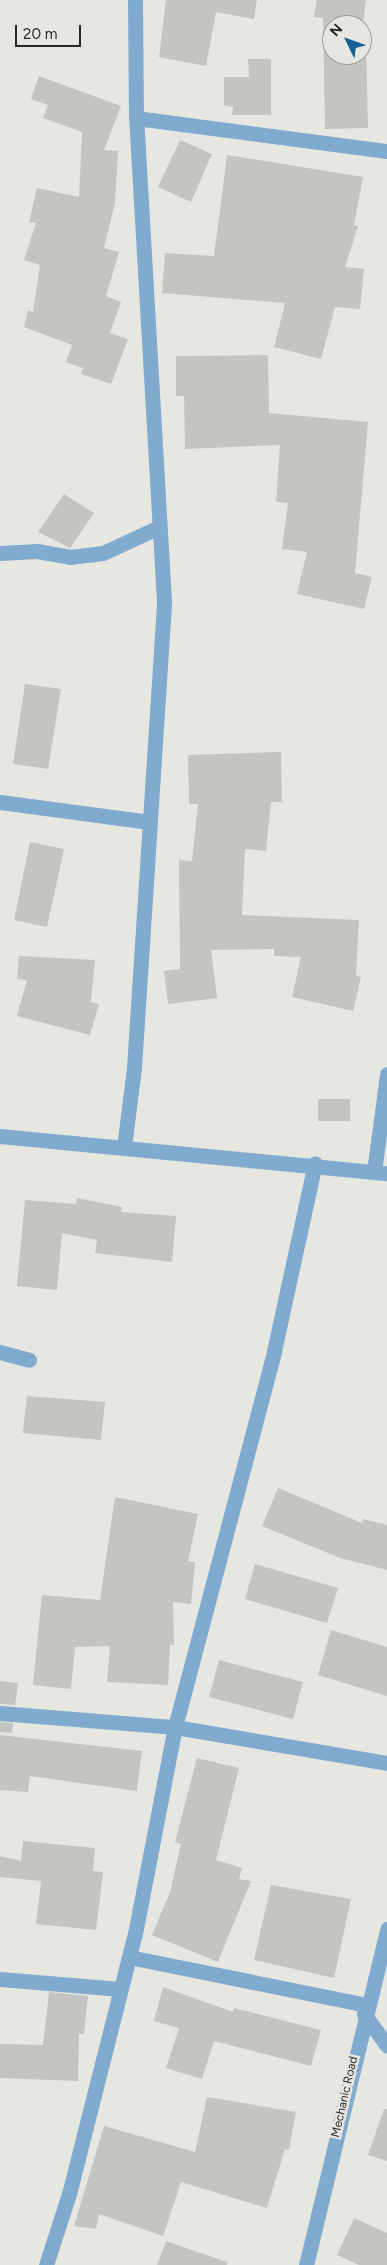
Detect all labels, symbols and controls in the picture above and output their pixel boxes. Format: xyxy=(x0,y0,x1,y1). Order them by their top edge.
scale bar xyxy=(18,15,84,47)
north arrow xyxy=(322,15,372,65)
text: N xyxy=(326,21,346,40)
text: 20 m xyxy=(23,25,57,43)
street label: Mechanic Road xyxy=(329,2055,361,2139)

